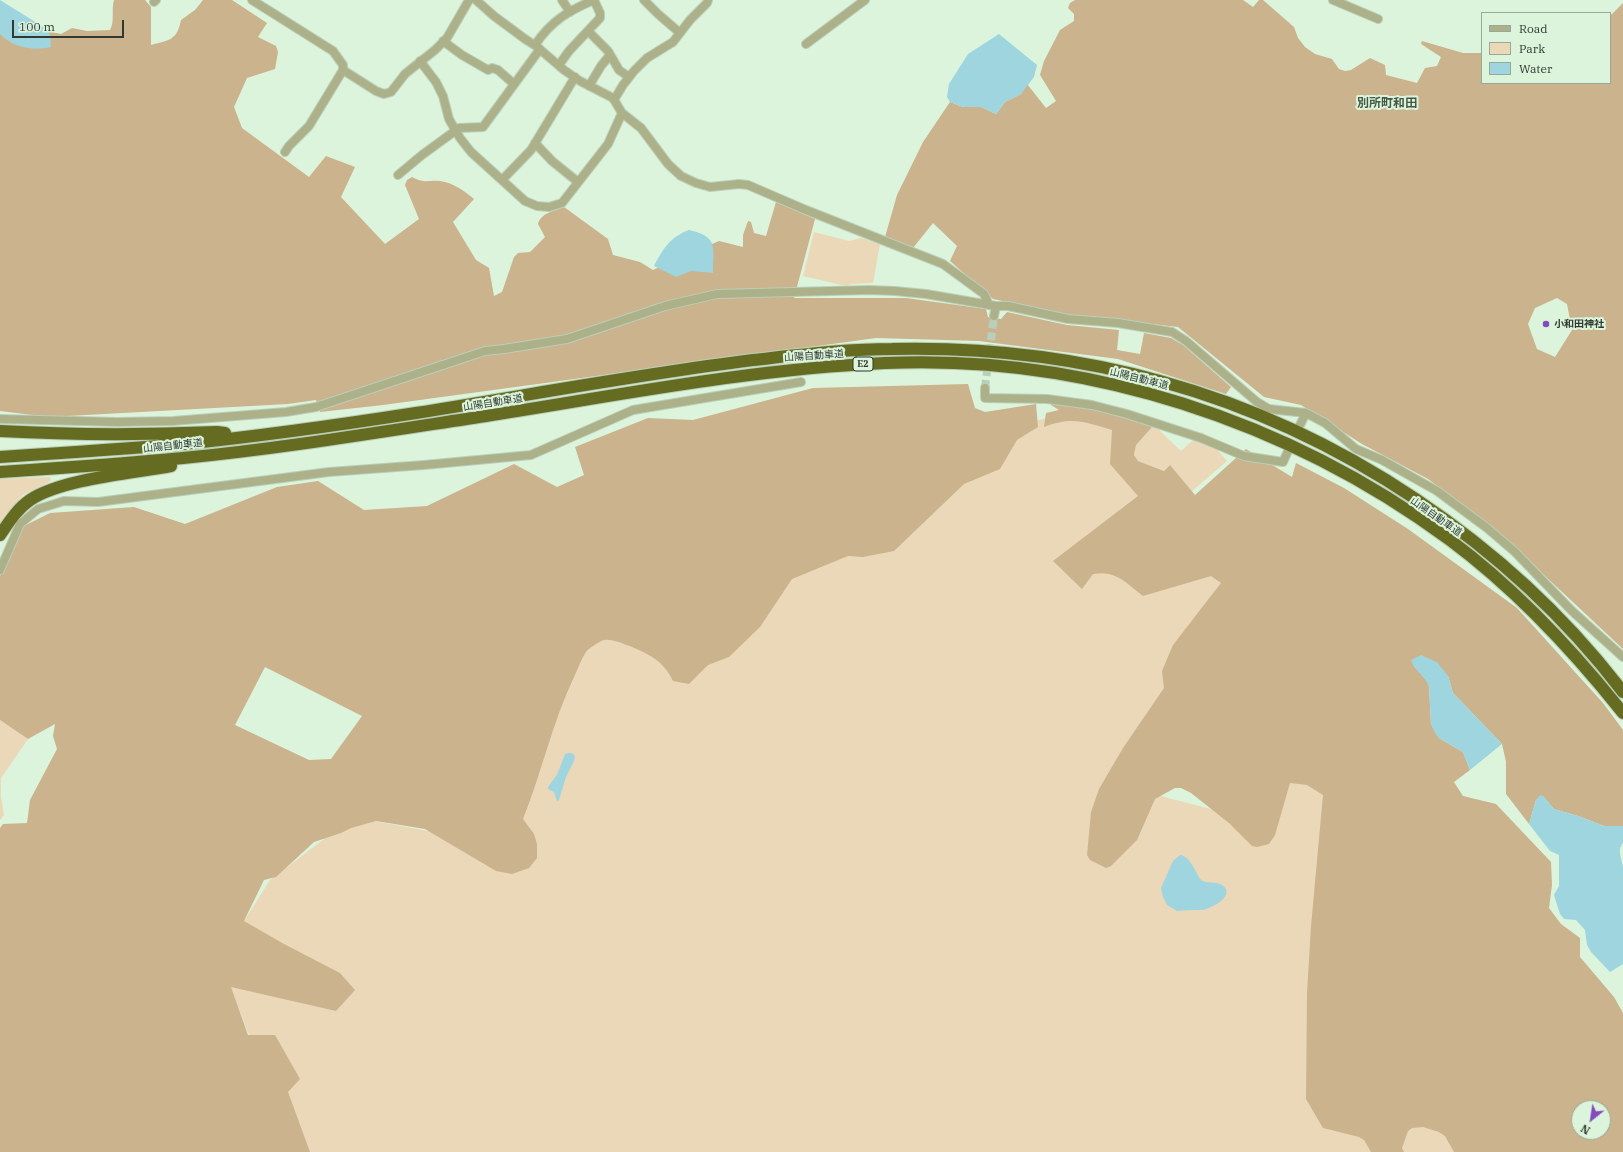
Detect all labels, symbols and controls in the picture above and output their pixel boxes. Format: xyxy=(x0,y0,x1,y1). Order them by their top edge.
scale bar xyxy=(14,12,126,38)
legend xyxy=(1481,12,1611,84)
text: 100 m xyxy=(19,19,55,34)
text: Road xyxy=(1519,21,1548,36)
text: Park xyxy=(1519,41,1545,56)
text: Water xyxy=(1519,61,1552,76)
district label: 別所町和田 xyxy=(1357,97,1417,111)
place label: 小和田神社 xyxy=(1554,318,1604,330)
marker: 小和田神社 xyxy=(1541,319,1551,329)
street label: 山陽自動車道 xyxy=(784,348,844,364)
road number: E2 xyxy=(853,357,873,371)
street label: 山陽自動車道 xyxy=(1108,366,1170,392)
street label: 山陽自動車道 xyxy=(462,392,524,414)
street label: 山陽自動車道 xyxy=(143,437,203,455)
street label: 山陽自動車道 xyxy=(1408,495,1464,539)
north arrow xyxy=(1571,1100,1611,1140)
text: N xyxy=(1578,1121,1593,1138)

